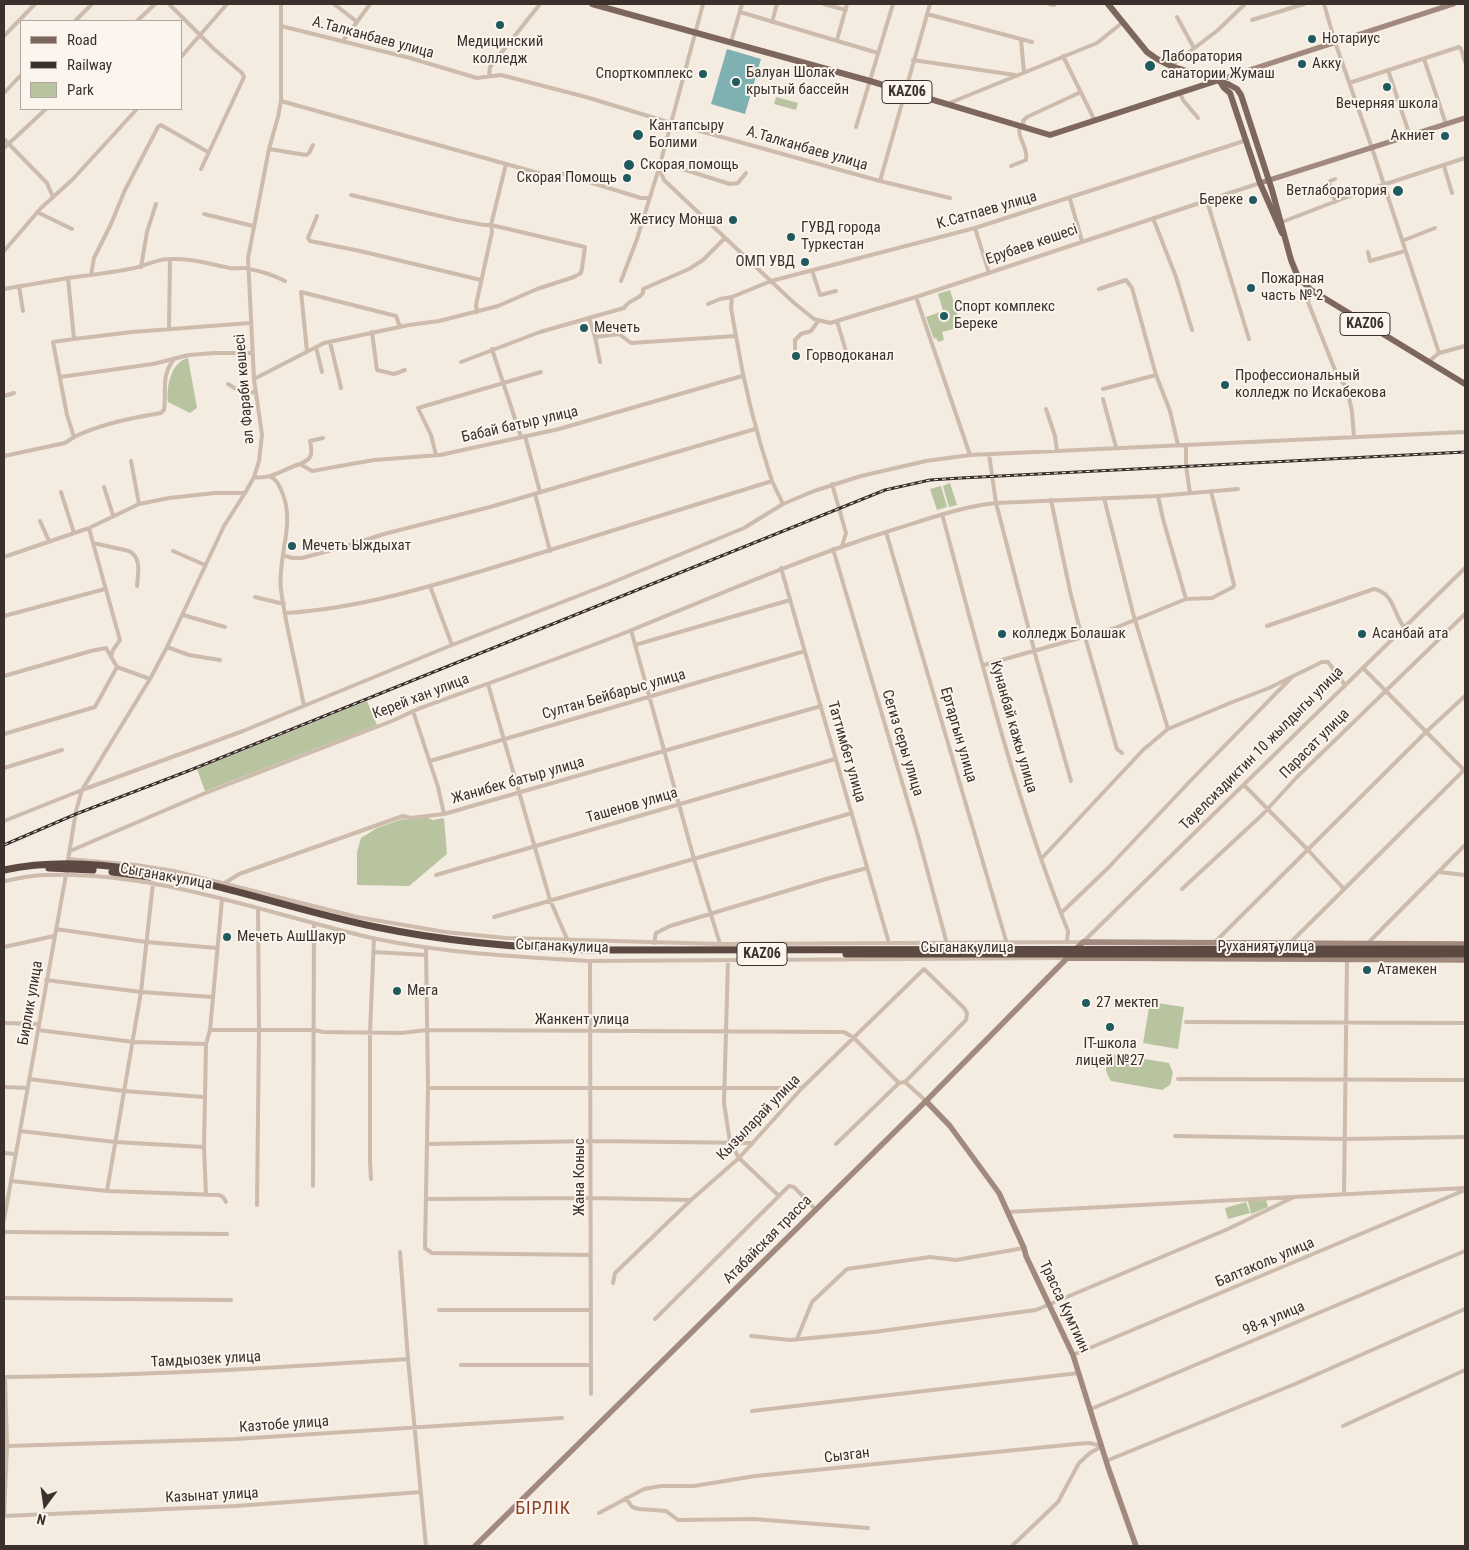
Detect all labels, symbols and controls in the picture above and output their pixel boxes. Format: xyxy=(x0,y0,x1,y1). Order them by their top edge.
street label: А.Талканбаев улица xyxy=(310,13,436,63)
marker: Медицинский колледж xyxy=(494,19,506,31)
legend xyxy=(20,20,182,110)
place label: Нотариус xyxy=(1322,30,1380,48)
text: Road xyxy=(67,31,97,49)
place label: Медицинский колледж xyxy=(457,33,543,68)
marker: Нотариус xyxy=(1306,33,1318,45)
place label: Лаборатория санатории Жумаш xyxy=(1161,48,1275,83)
place label: Акку xyxy=(1312,55,1341,73)
text: Railway xyxy=(67,56,112,74)
marker: Акку xyxy=(1296,58,1308,70)
marker: Лаборатория санатории Жумаш xyxy=(1143,59,1157,73)
place label: Балуан Шолак крытый бассейн xyxy=(746,64,849,99)
place label: Спорткомплекс xyxy=(596,65,693,83)
marker: Спорткомплекс xyxy=(697,68,709,80)
marker: Балуан Шолак крытый бассейн xyxy=(730,76,742,88)
road number: KАZ06 xyxy=(882,80,932,104)
text: Park xyxy=(67,81,94,99)
marker: Вечерняя школа xyxy=(1381,81,1393,93)
place label: Вечерняя школа xyxy=(1336,95,1438,113)
place label: Кантапсыру Болими xyxy=(649,117,724,152)
street label: А.Талканбаев улица xyxy=(744,123,870,175)
place label: Акниет xyxy=(1391,127,1435,145)
marker: Кантапсыру Болими xyxy=(631,128,645,142)
marker: Акниет xyxy=(1439,130,1451,142)
place label: Скорая помощь xyxy=(640,156,739,174)
marker: Скорая помощь xyxy=(622,158,636,172)
place label: Скорая Помощь xyxy=(517,169,617,187)
marker: Скорая Помощь xyxy=(621,172,633,184)
place label: Ветлаборатория xyxy=(1286,182,1387,200)
marker: Ветлаборатория xyxy=(1391,184,1405,198)
street label: К.Сатпаев улица xyxy=(935,188,1039,234)
place label: Береке xyxy=(1199,191,1243,209)
marker: Береке xyxy=(1247,194,1259,206)
place label: Жетису Монша xyxy=(629,211,723,229)
marker: Жетису Монша xyxy=(727,214,739,226)
place label: ГУВД города Туркестан xyxy=(801,219,881,254)
street label: Ерубаев көшесі xyxy=(984,221,1080,269)
marker: ГУВД города Туркестан xyxy=(785,231,797,243)
place label: ОМП УВД xyxy=(736,253,795,271)
marker: ОМП УВД xyxy=(799,256,811,268)
place label: Пожарная часть № 2 xyxy=(1261,270,1324,305)
marker: Пожарная часть № 2 xyxy=(1245,282,1257,294)
place label: Спорт комплекс Береке xyxy=(954,298,1055,333)
marker: Спорт комплекс Береке xyxy=(938,310,950,322)
road number: KАZ06 xyxy=(1340,312,1390,336)
place label: Мечеть xyxy=(594,319,640,337)
marker: Мечеть xyxy=(578,322,590,334)
street label: әл Фараби көшесі xyxy=(231,333,259,445)
place label: Горводоканал xyxy=(806,347,894,365)
marker: Горводоканал xyxy=(790,350,802,362)
place label: Профессиональный колледж по Искабекова xyxy=(1235,367,1386,402)
marker: Профессиональный колледж по Искабекова xyxy=(1219,379,1231,391)
street label: Бабай батыр улица xyxy=(460,403,580,447)
place label: Мечеть Ыждыхат xyxy=(302,537,411,555)
marker: Мечеть Ыждыхат xyxy=(286,540,298,552)
place label: колледж Болашак xyxy=(1012,625,1126,643)
place label: Асанбай ата xyxy=(1372,625,1448,643)
marker: колледж Болашак xyxy=(996,628,1008,640)
marker: Асанбай ата xyxy=(1356,628,1368,640)
street label: Кунанбай кажы улица xyxy=(986,659,1040,795)
street label: Тауелсиздиктин 10 жылдыгы улица xyxy=(1176,663,1348,835)
street label: Султан Бейбарыс улица xyxy=(540,666,688,724)
street label: Керей хан улица xyxy=(370,670,472,724)
street label: Ертаргын улица xyxy=(936,685,980,785)
street label: Сегиз серы улица xyxy=(877,688,927,798)
street label: Таттимбет улица xyxy=(823,699,869,805)
street label: Парасат улица xyxy=(1276,705,1354,783)
street label: Жанибек батыр улица xyxy=(450,753,586,809)
street label: Ташенов улица xyxy=(584,784,680,828)
street label: Сыганак улица xyxy=(119,860,213,894)
place label: Мечеть АшШакур xyxy=(237,928,346,946)
marker: Мечеть АшШакур xyxy=(221,931,233,943)
street label: Сыганак улица xyxy=(515,936,609,958)
street label: Руханият улица xyxy=(1217,938,1315,956)
street label: Сыганак улица xyxy=(920,939,1014,957)
road number: KАZ06 xyxy=(737,942,787,966)
street label: Бирлик улица xyxy=(15,959,47,1047)
place label: Атамекен xyxy=(1377,961,1437,979)
marker: Атамекен xyxy=(1361,964,1373,976)
place label: Мега xyxy=(407,982,438,1000)
marker: Мега xyxy=(391,985,403,997)
place label: 27 мектеп xyxy=(1096,994,1159,1012)
marker: 27 мектеп xyxy=(1080,997,1092,1009)
street label: Жанкент улица xyxy=(535,1011,629,1029)
marker: IT-школа лицей №27 xyxy=(1104,1021,1116,1033)
place label: IT-школа лицей №27 xyxy=(1075,1035,1145,1070)
street label: Кызыларай улица xyxy=(714,1071,804,1165)
street label: Жана Коныс xyxy=(571,1138,589,1216)
street label: Атабайская трасса xyxy=(720,1192,816,1288)
street label: Балтаколь улица xyxy=(1213,1234,1317,1292)
street label: Трасса Кумтиин xyxy=(1035,1258,1093,1356)
street label: 98-я улица xyxy=(1240,1298,1308,1340)
street label: Тамдыозек улица xyxy=(150,1348,262,1372)
street label: Казтобе улица xyxy=(239,1413,329,1437)
street label: Сызган xyxy=(823,1444,871,1468)
north arrow xyxy=(20,1480,70,1530)
street label: Казынат улица xyxy=(165,1485,259,1507)
district label: БІРЛІК xyxy=(514,1498,572,1520)
text: N xyxy=(35,1511,47,1528)

